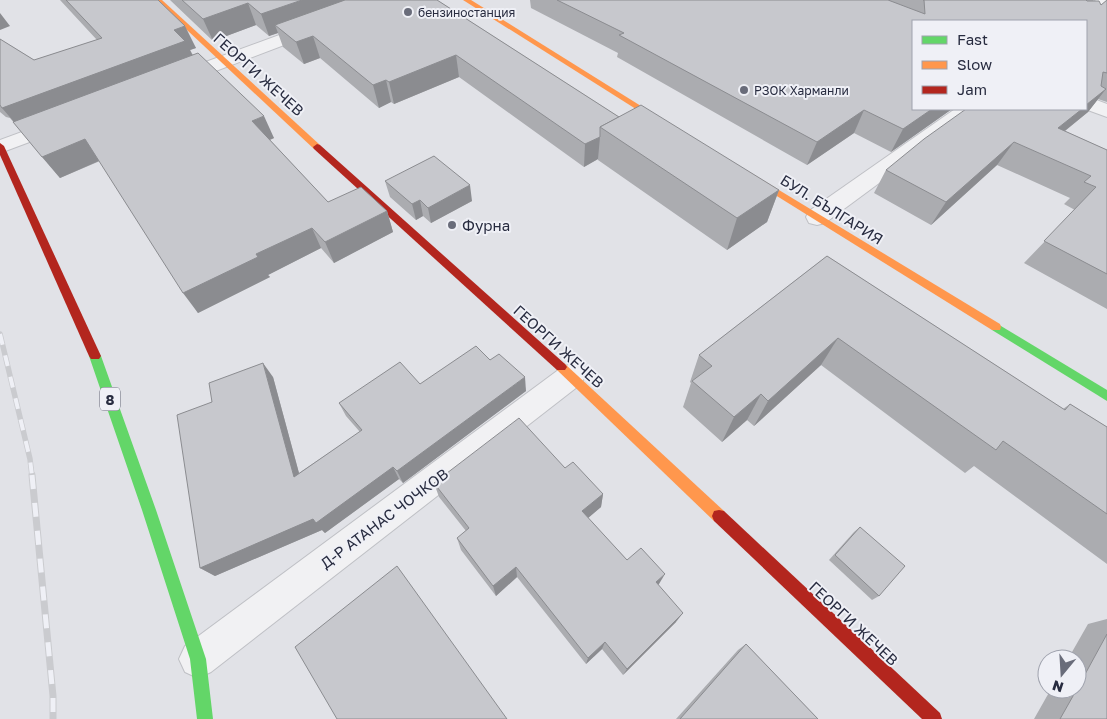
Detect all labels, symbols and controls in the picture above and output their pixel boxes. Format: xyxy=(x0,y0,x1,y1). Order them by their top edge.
place label: бензиностанция xyxy=(418,5,515,20)
marker: бензиностанция xyxy=(402,6,414,18)
legend xyxy=(912,20,1087,110)
street label: ГЕОРГИ ЖЕЧЕВ xyxy=(210,29,308,119)
text: Fast xyxy=(957,30,988,48)
text: Slow xyxy=(957,55,992,73)
text: Jam xyxy=(957,80,987,98)
place label: РЗОК Харманли xyxy=(754,83,849,98)
marker: РЗОК Харманли xyxy=(738,84,750,96)
street label: БУЛ. БЪЛГАРИЯ xyxy=(777,170,887,248)
place label: Фурна xyxy=(462,216,510,234)
marker: Фурна xyxy=(446,219,458,231)
street label: ГЕОРГИ ЖЕЧЕВ xyxy=(510,301,608,391)
road number: 8 xyxy=(100,388,120,410)
street label: Д-Р АТАНАС ЧОЧКОВ xyxy=(317,464,451,572)
street label: ГЕОРГИ ЖЕЧЕВ xyxy=(806,577,902,669)
north arrow xyxy=(1037,649,1087,699)
text: N xyxy=(1050,677,1066,697)

